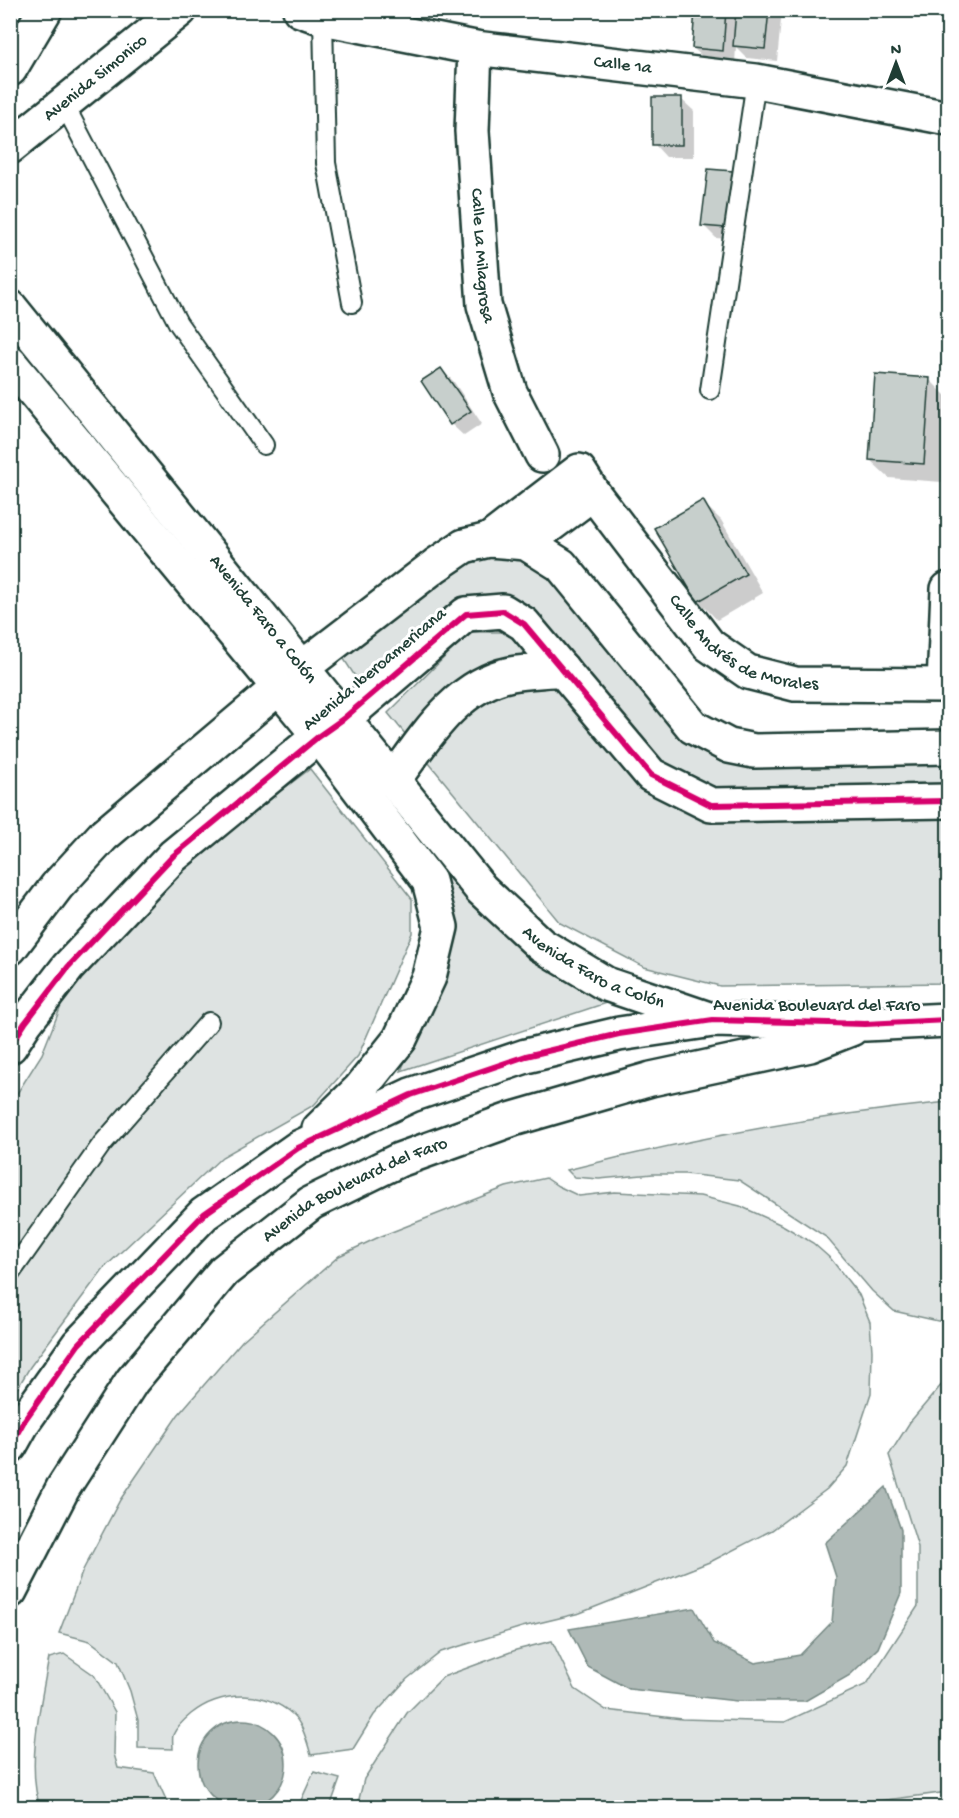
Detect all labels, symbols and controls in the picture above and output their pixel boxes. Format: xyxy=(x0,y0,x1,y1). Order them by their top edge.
street label: Avenida Simonico xyxy=(39,30,152,126)
north arrow xyxy=(866,33,926,93)
text: N xyxy=(891,42,902,61)
street label: Calle 1a xyxy=(592,52,654,79)
street label: Calle La Milagrosa xyxy=(465,188,500,326)
street label: Avenida Faro a Colón xyxy=(205,551,322,688)
street label: Calle Andrés de Morales xyxy=(664,590,820,695)
street label: Avenida Iberoamericana xyxy=(299,603,452,736)
street label: Avenida Faro a Colón xyxy=(517,922,668,1014)
street label: Avenida Boulevard del Faro xyxy=(713,996,921,1017)
street label: Avenida Boulevard del Faro xyxy=(258,1133,450,1247)

